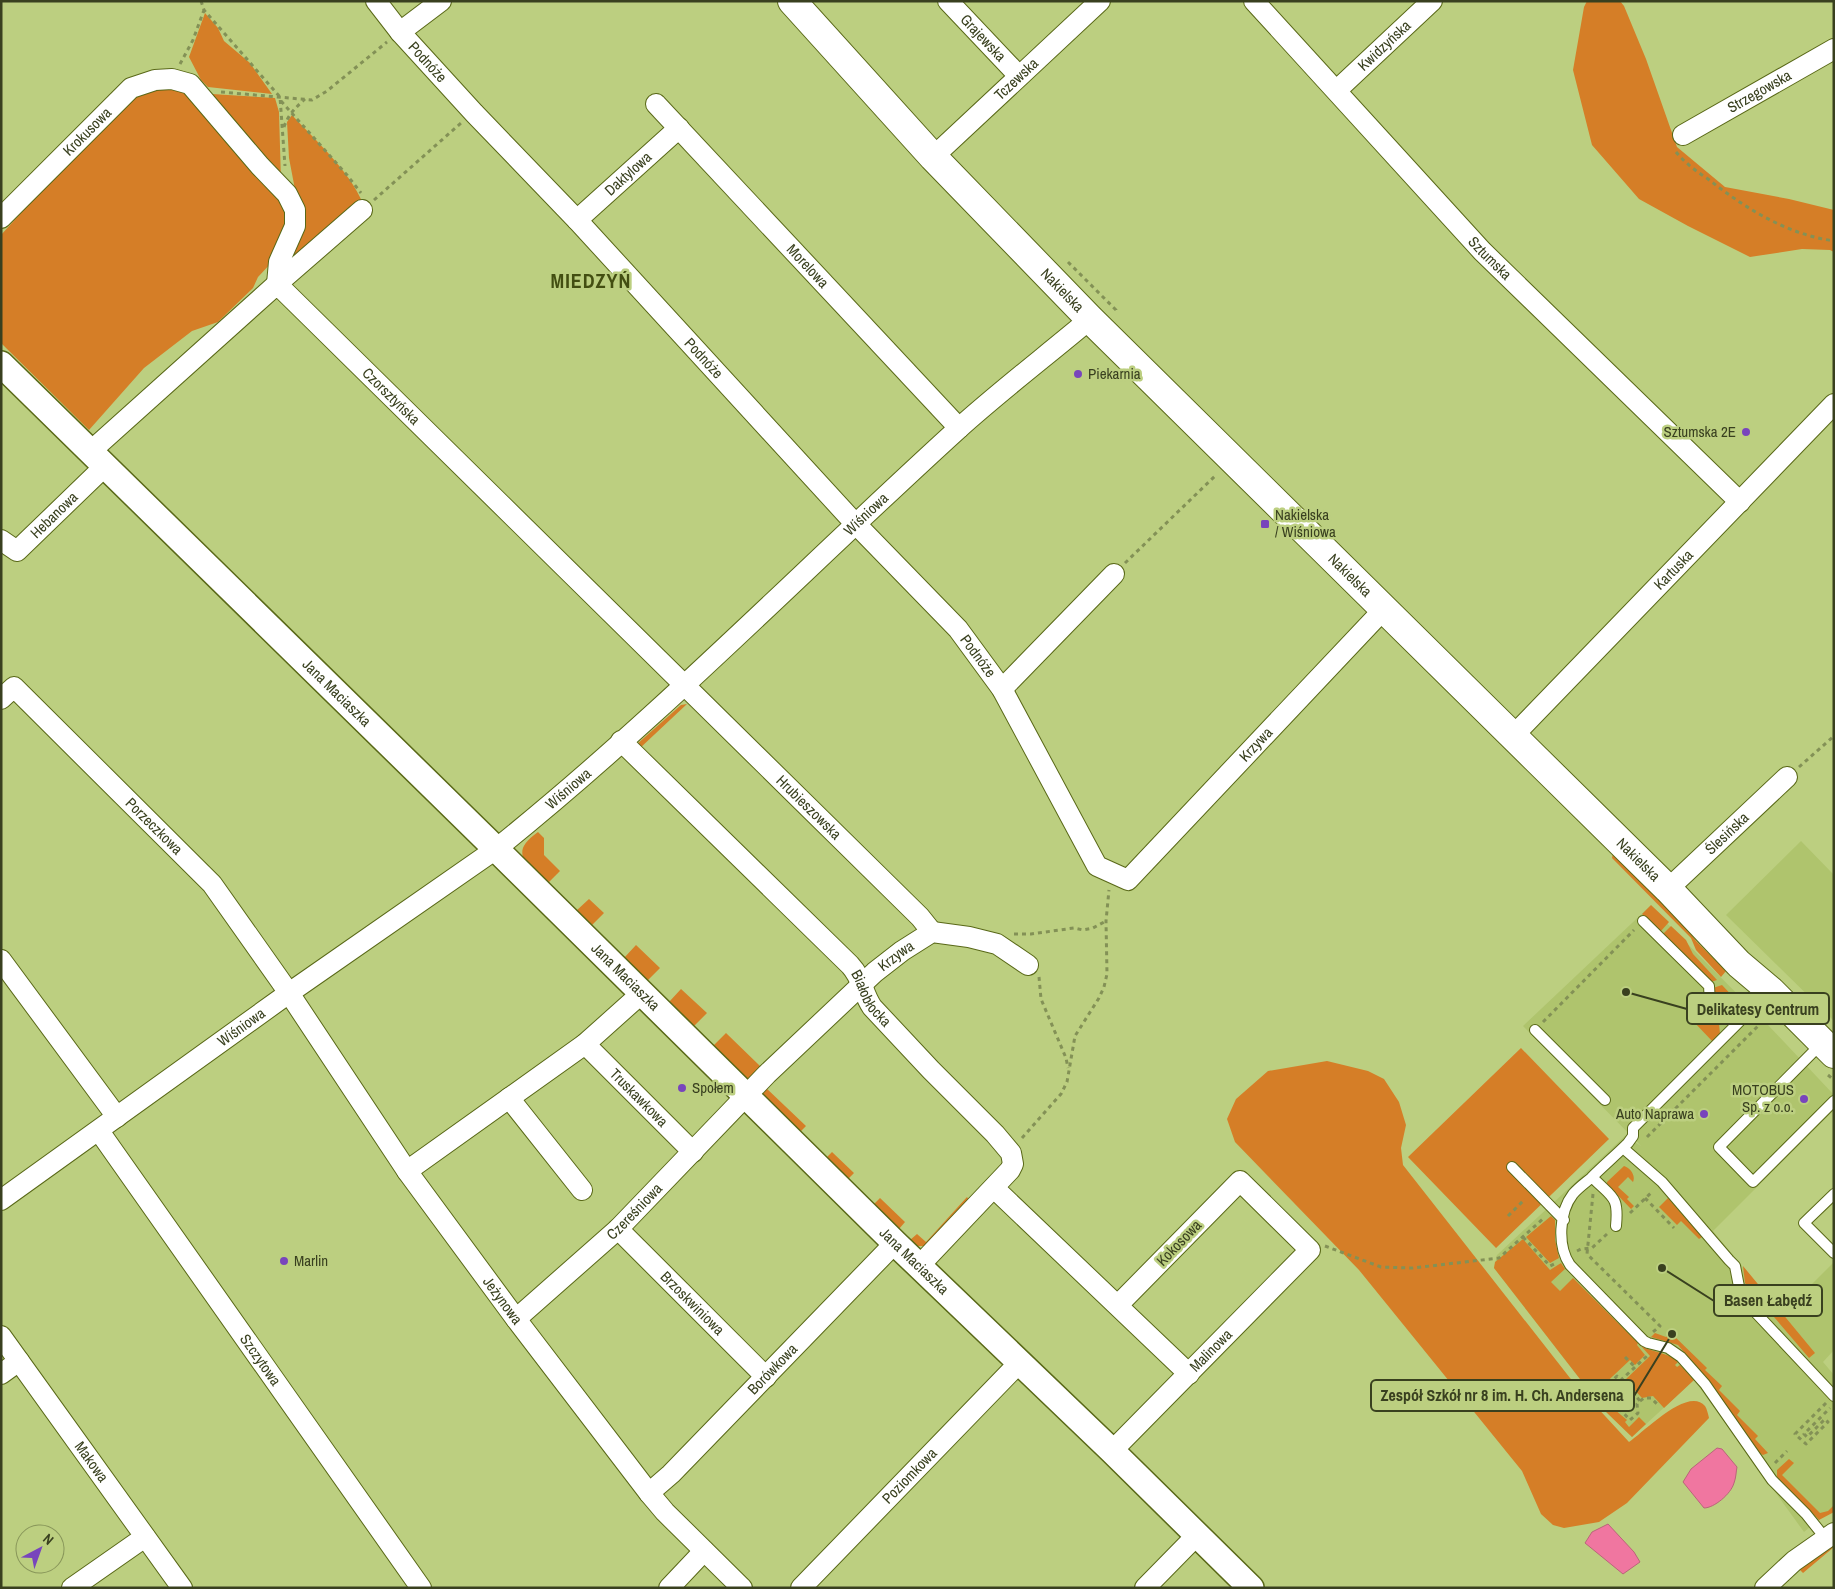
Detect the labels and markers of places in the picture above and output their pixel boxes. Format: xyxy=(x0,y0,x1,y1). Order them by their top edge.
place label: Piekarnia xyxy=(1088,363,1141,384)
marker: Piekarnia xyxy=(1072,368,1084,380)
place label: Sztumska 2E xyxy=(1664,421,1736,442)
marker: Sztumska 2E xyxy=(1740,426,1752,438)
place label: Nakielska / Wiśniowa xyxy=(1275,504,1336,542)
marker: Nakielska / Wiśniowa xyxy=(1259,518,1271,530)
callout: Delikatesy Centrum xyxy=(1687,993,1829,1024)
place label: Społem xyxy=(692,1077,734,1098)
place label: MOTOBUS Sp. z o.o. xyxy=(1732,1079,1794,1117)
marker: Społem xyxy=(676,1082,688,1094)
marker: MOTOBUS Sp. z o.o. xyxy=(1798,1093,1810,1105)
place label: Auto Naprawa xyxy=(1615,1103,1694,1124)
marker: Auto Naprawa xyxy=(1698,1108,1710,1120)
place label: Marlin xyxy=(294,1250,328,1271)
marker: Marlin xyxy=(278,1255,290,1267)
callout: Basen Łabędź xyxy=(1714,1285,1822,1316)
callout: Zespół Szkół nr 8 im. H. Ch. Andersena xyxy=(1371,1380,1634,1411)

